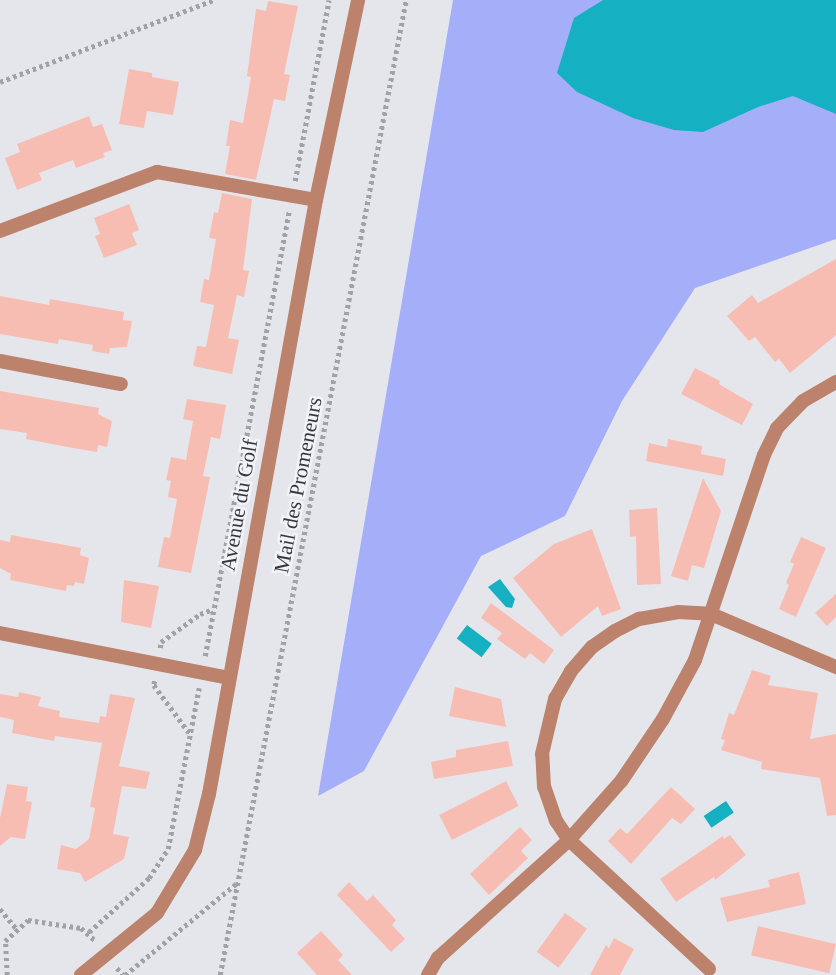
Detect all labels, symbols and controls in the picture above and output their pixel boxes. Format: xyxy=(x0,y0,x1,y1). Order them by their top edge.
street label: Mail des Promeneurs xyxy=(269,395,327,575)
street label: Avenue du Golf xyxy=(215,437,263,573)

